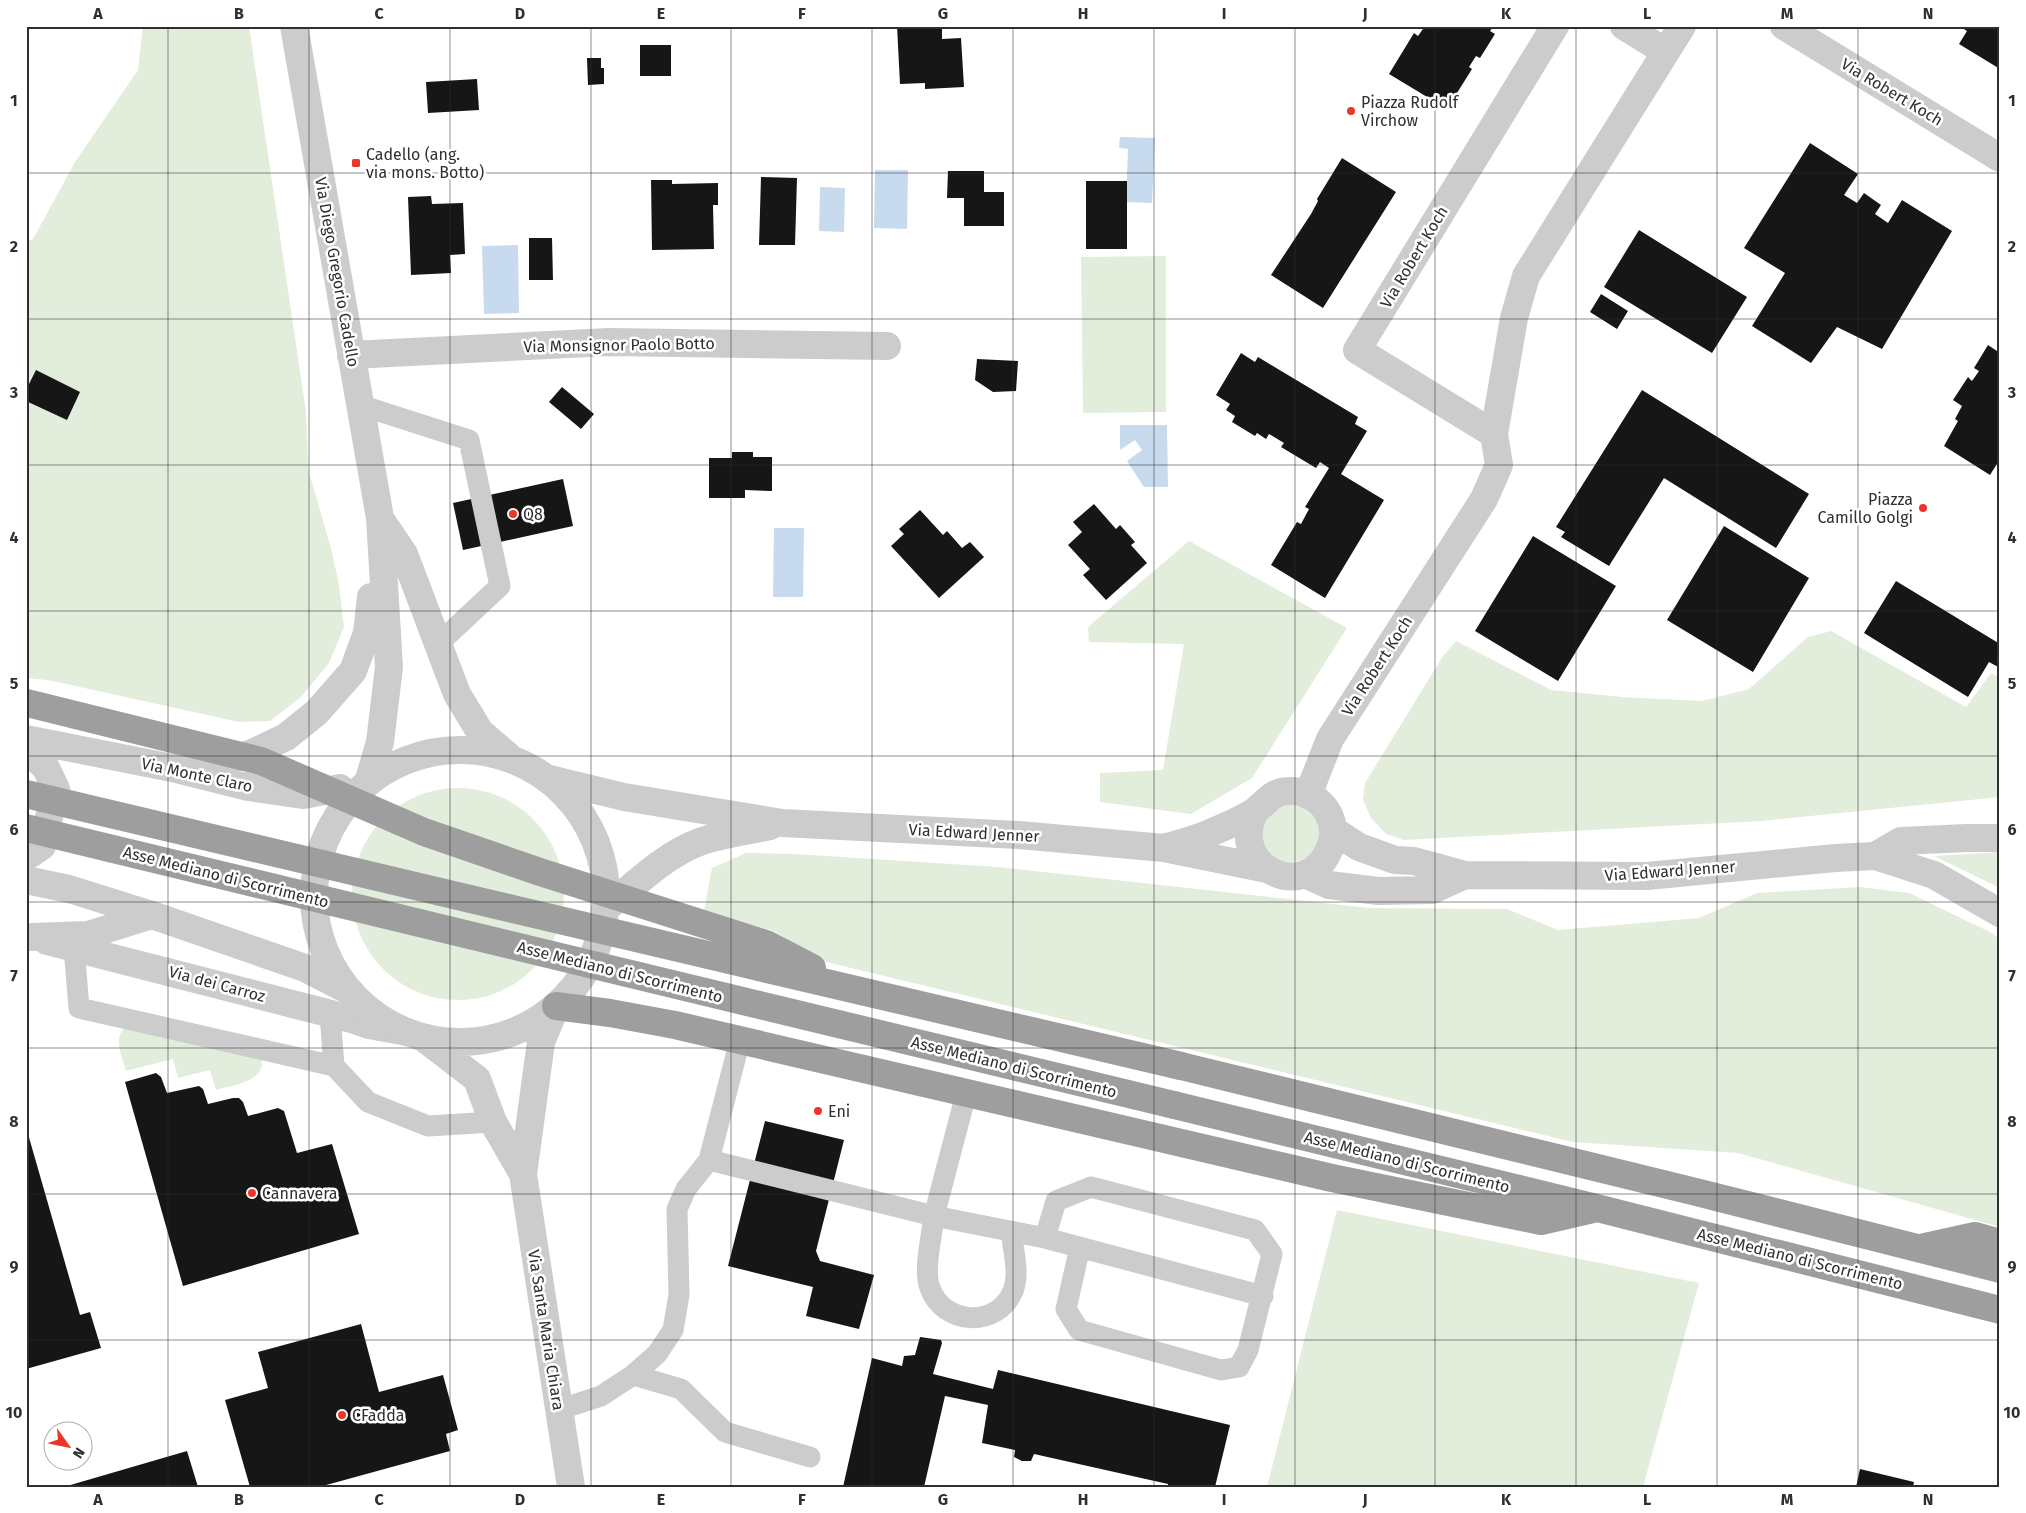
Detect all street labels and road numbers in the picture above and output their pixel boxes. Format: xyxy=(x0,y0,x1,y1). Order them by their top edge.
street label: Via Robert Koch xyxy=(1838,54,1946,130)
street label: Via Diego Gregorio Cadello xyxy=(311,176,363,368)
street label: Via Robert Koch xyxy=(1376,203,1452,311)
street label: Via Monsignor Paolo Botto xyxy=(523,334,715,356)
street label: Via Robert Koch xyxy=(1338,613,1416,719)
street label: Via Monte Claro xyxy=(140,754,254,796)
street label: Via Edward Jenner xyxy=(908,820,1041,846)
street label: Asse Mediano di Scorrimento xyxy=(121,842,331,912)
street label: Via Edward Jenner xyxy=(1604,857,1737,885)
street label: Asse Mediano di Scorrimento xyxy=(515,937,725,1007)
street label: Via dei Carroz xyxy=(167,962,267,1006)
street label: Asse Mediano di Scorrimento xyxy=(909,1032,1119,1102)
street label: Asse Mediano di Scorrimento xyxy=(1302,1127,1512,1197)
street label: Asse Mediano di Scorrimento xyxy=(1695,1224,1905,1294)
street label: Via Santa Maria Chiara xyxy=(524,1248,568,1412)

